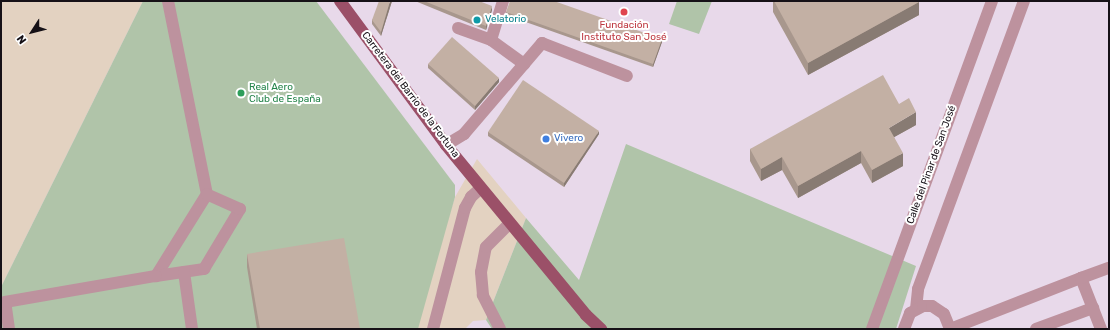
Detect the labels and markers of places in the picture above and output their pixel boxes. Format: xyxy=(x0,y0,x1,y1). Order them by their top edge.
marker: Fundación Instituto San José xyxy=(618,6,630,18)
place label: Velatorio xyxy=(485,14,526,26)
marker: Velatorio xyxy=(472,15,482,25)
place label: Fundación Instituto San José xyxy=(581,19,667,42)
place label: Real Aero Club de España xyxy=(249,81,321,104)
marker: Real Aero Club de España xyxy=(236,88,246,98)
place label: Vivero xyxy=(554,133,583,145)
marker: Vivero xyxy=(541,134,551,144)

